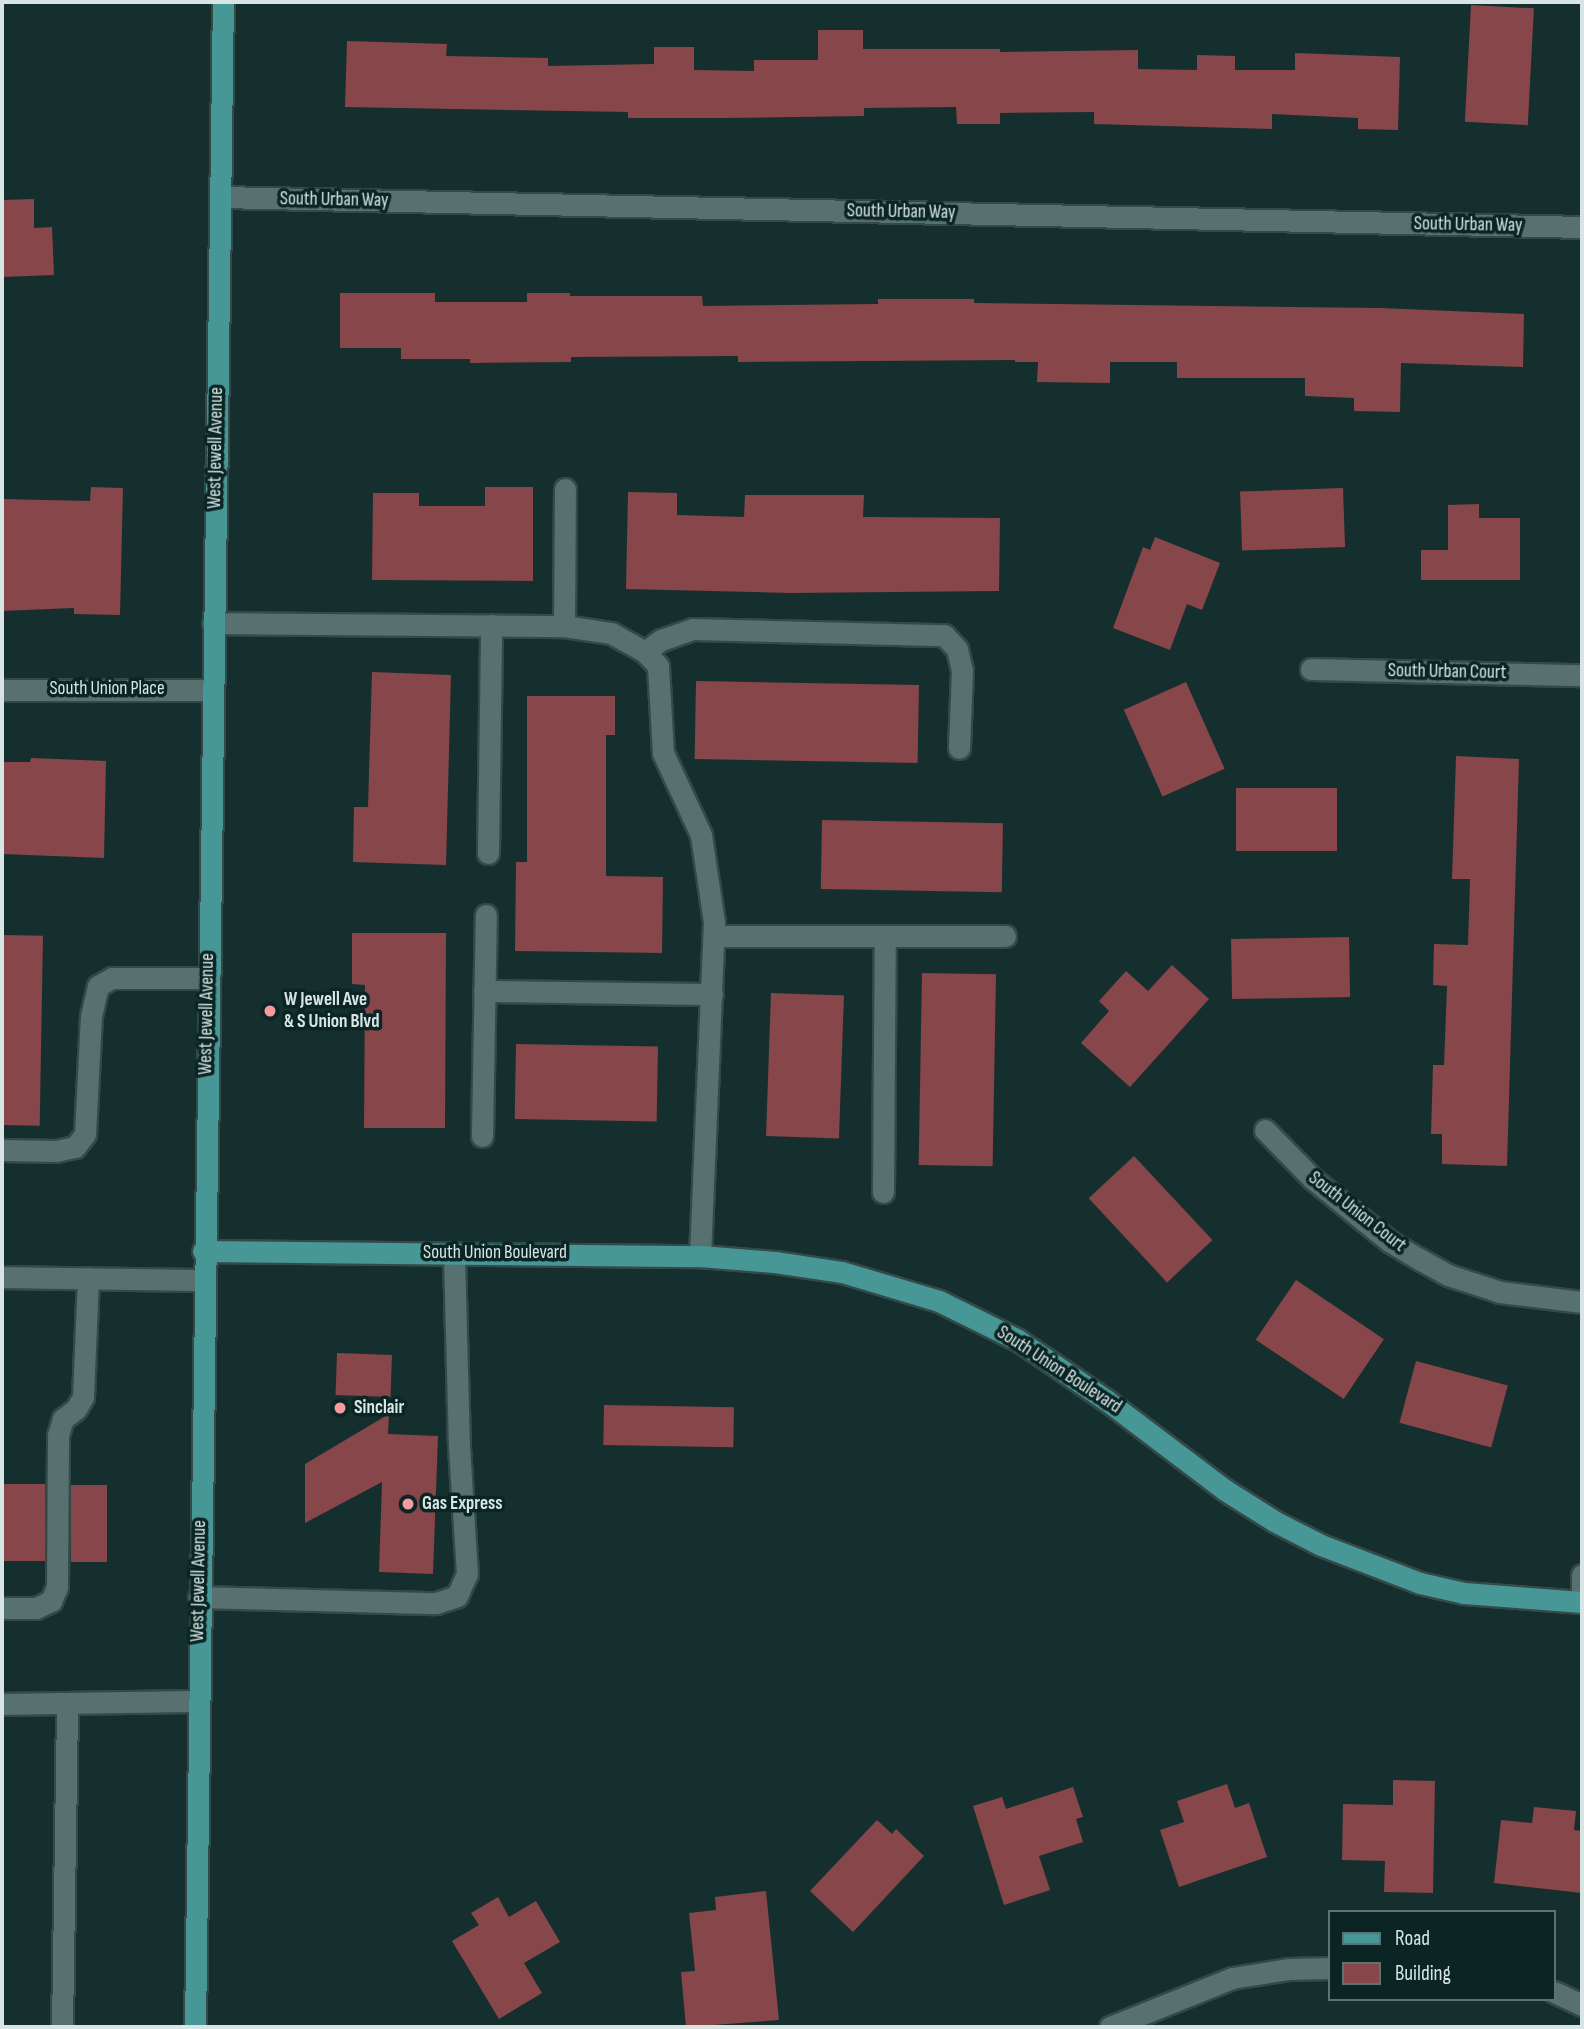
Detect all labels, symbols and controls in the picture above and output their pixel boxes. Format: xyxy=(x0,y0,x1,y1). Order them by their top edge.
street label: South Urban Way xyxy=(280,188,388,212)
street label: South Urban Way xyxy=(847,200,955,224)
street label: South Urban Way xyxy=(1414,213,1522,237)
street label: West Jewell Avenue xyxy=(204,387,228,509)
street label: South Urban Court xyxy=(1388,660,1506,684)
street label: South Union Place xyxy=(49,678,165,700)
street label: West Jewell Avenue xyxy=(195,953,219,1075)
place label: W Jewell Ave & S Union Blvd xyxy=(284,989,379,1033)
marker: W Jewell Ave & S Union Blvd xyxy=(262,1003,278,1019)
street label: South Union Court xyxy=(1304,1167,1410,1257)
street label: South Union Boulevard xyxy=(423,1242,567,1264)
street label: South Union Boulevard xyxy=(992,1321,1126,1419)
place label: Sinclair xyxy=(354,1397,404,1419)
marker: Sinclair xyxy=(332,1400,348,1416)
place label: Gas Express xyxy=(422,1493,503,1515)
marker: Gas Express xyxy=(400,1496,416,1512)
street label: West Jewell Avenue xyxy=(187,1520,211,1642)
legend xyxy=(1328,1910,1556,2001)
text: Road xyxy=(1395,1926,1430,1951)
text: Building xyxy=(1395,1961,1451,1986)

